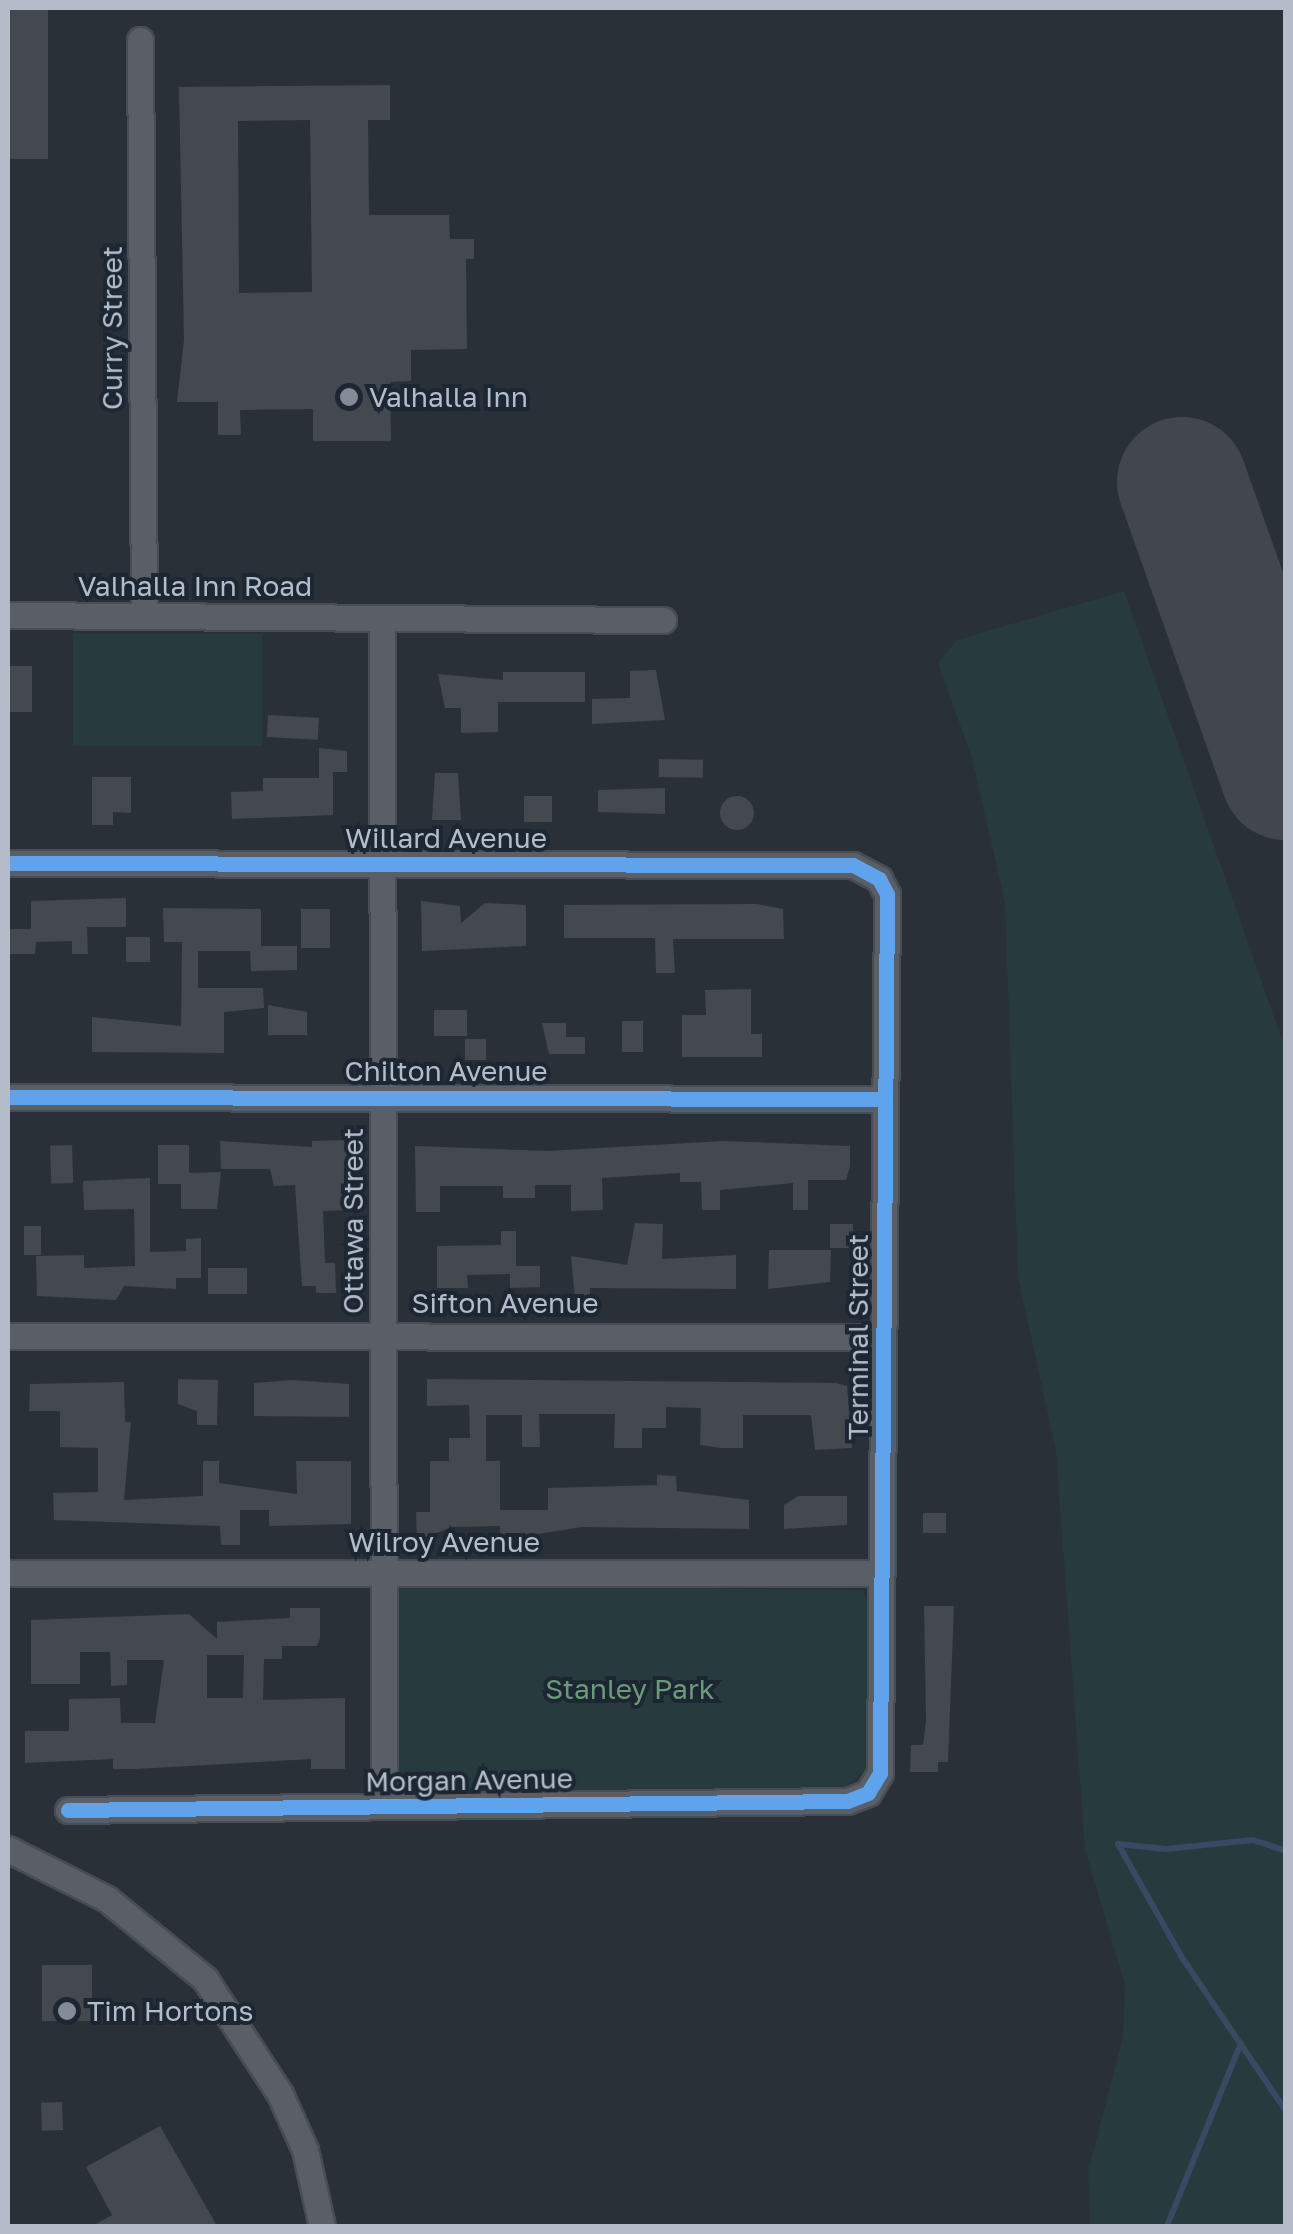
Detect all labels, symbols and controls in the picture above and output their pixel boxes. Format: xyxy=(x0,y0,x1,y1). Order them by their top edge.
street label: Curry Street xyxy=(95,246,129,410)
place label: Valhalla Inn xyxy=(369,380,528,414)
marker: Valhalla Inn xyxy=(338,386,360,408)
street label: Valhalla Inn Road xyxy=(78,569,312,603)
street label: Willard Avenue xyxy=(345,821,547,855)
street label: Chilton Avenue xyxy=(344,1054,548,1088)
street label: Ottawa Street xyxy=(336,1128,370,1314)
street label: Terminal Street xyxy=(841,1234,875,1440)
street label: Sifton Avenue xyxy=(412,1286,598,1320)
street label: Wilroy Avenue xyxy=(348,1525,540,1559)
park label: Stanley Park xyxy=(545,1672,715,1706)
street label: Morgan Avenue xyxy=(365,1761,573,1799)
place label: Tim Hortons xyxy=(87,1994,253,2028)
marker: Tim Hortons xyxy=(56,2000,78,2022)

